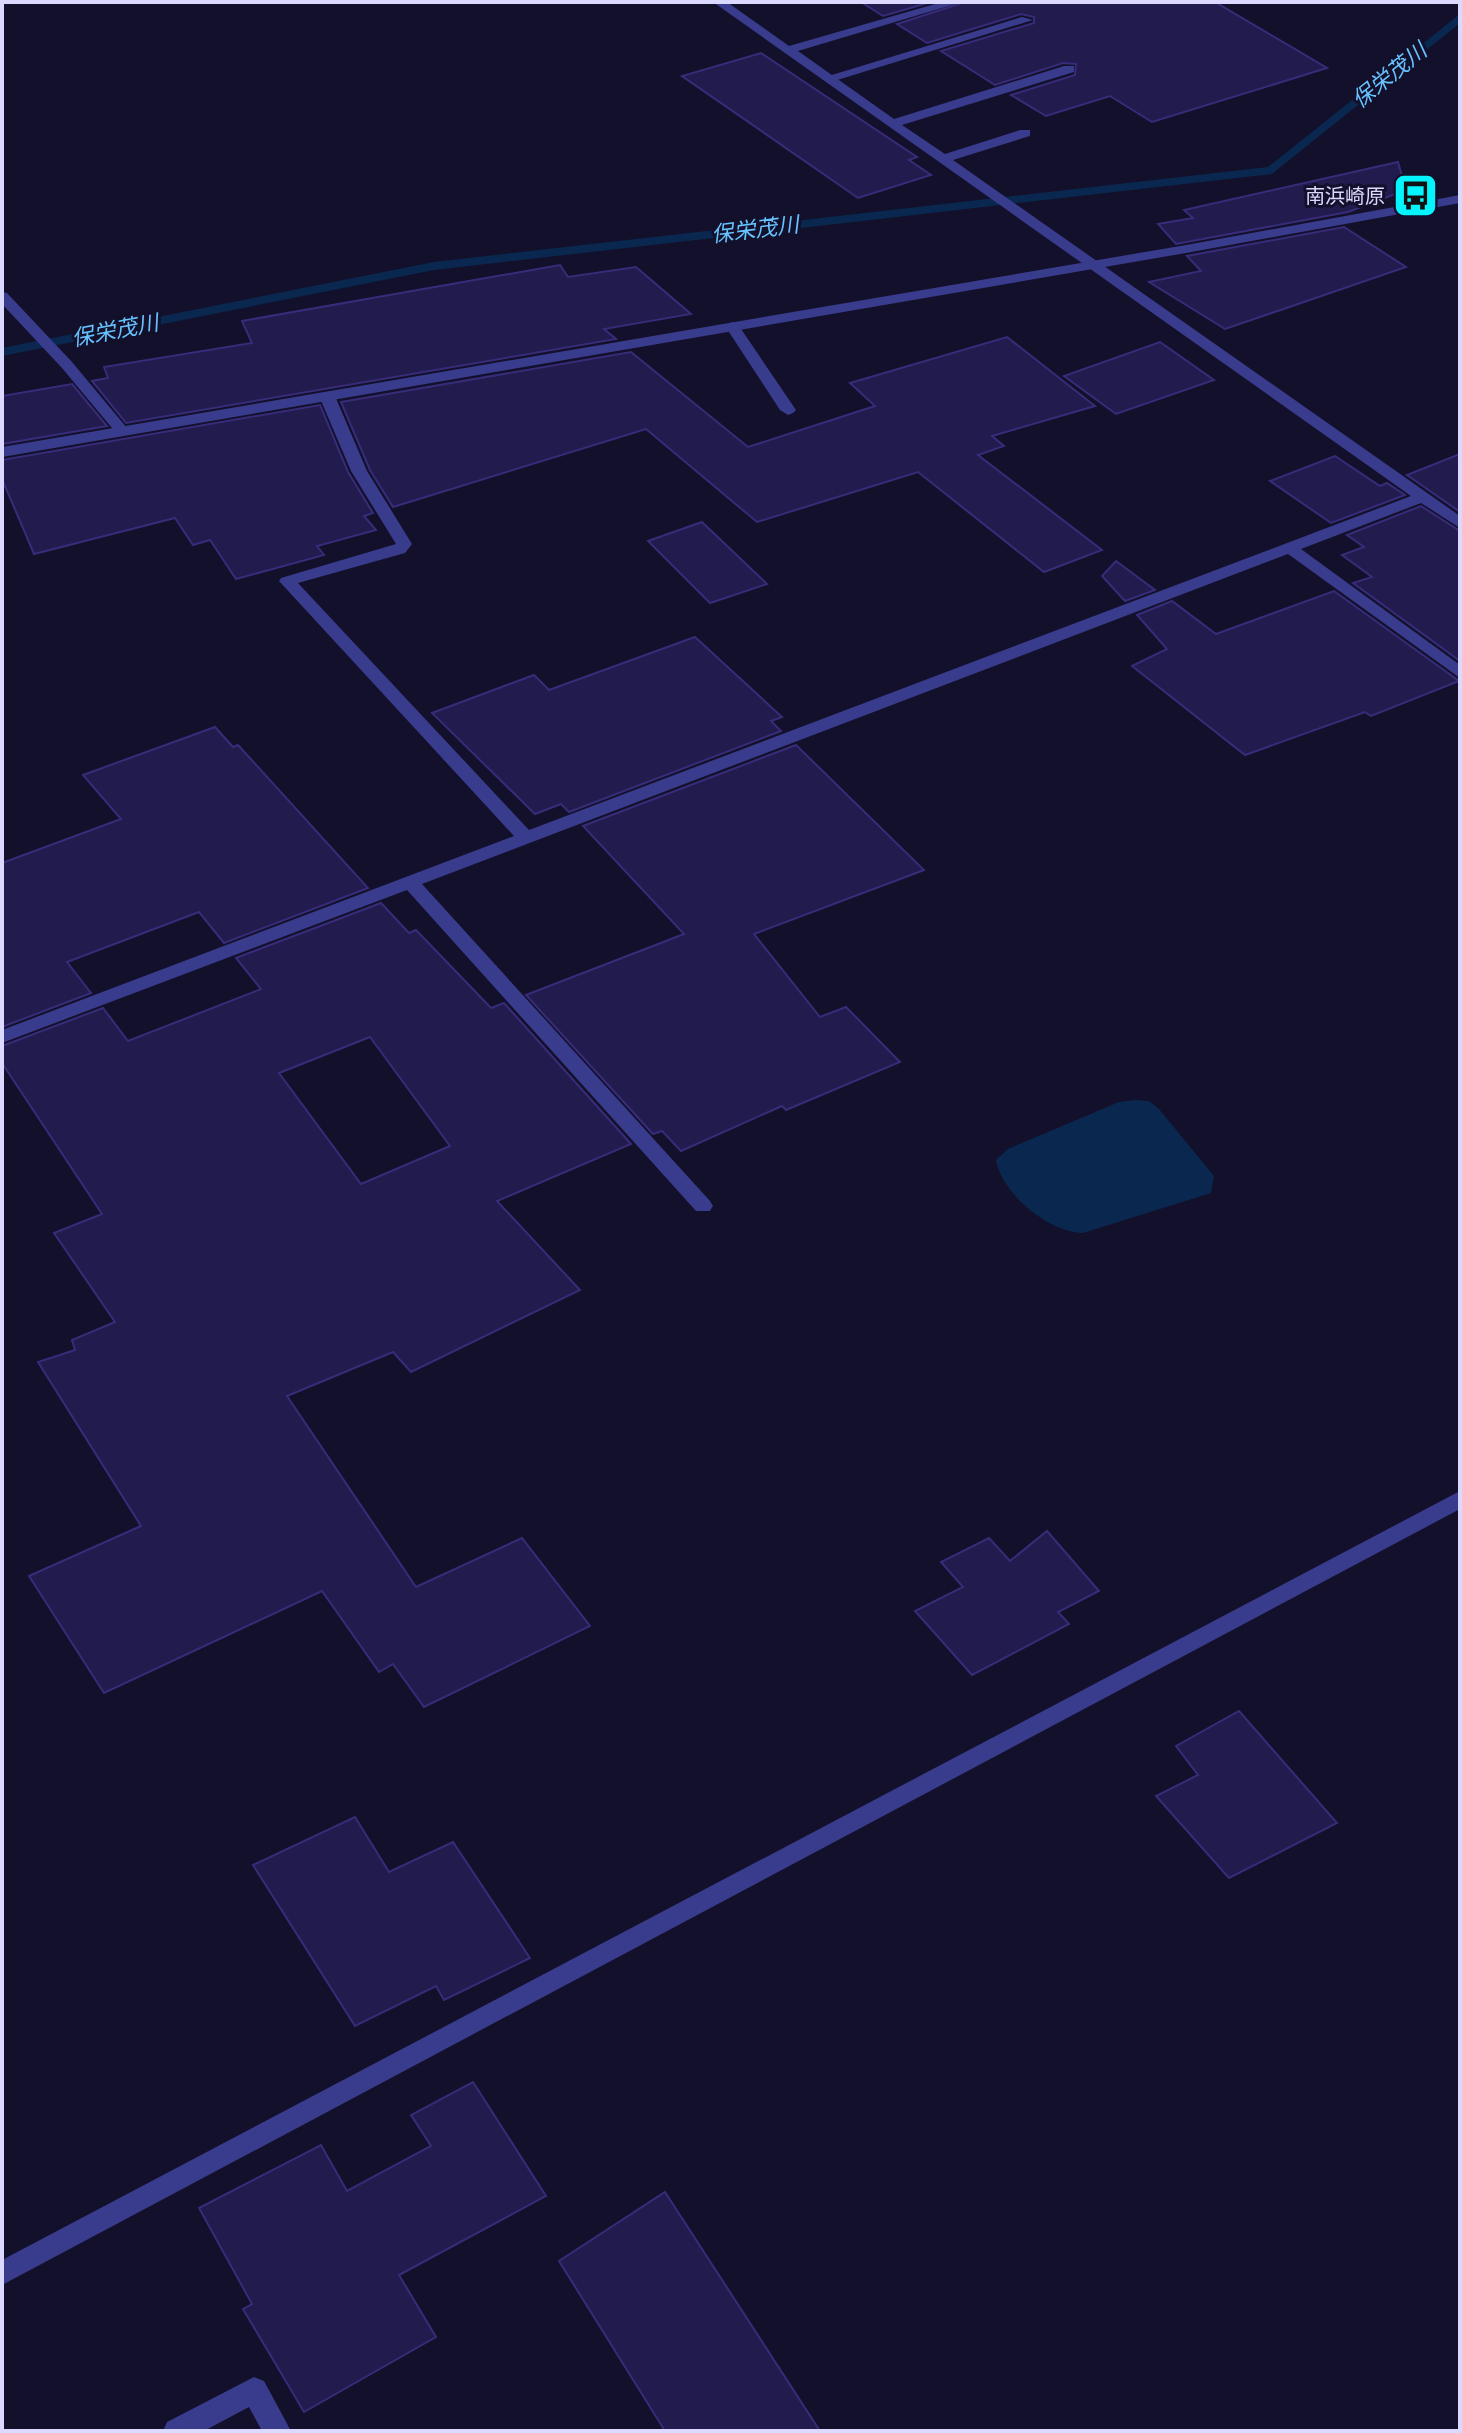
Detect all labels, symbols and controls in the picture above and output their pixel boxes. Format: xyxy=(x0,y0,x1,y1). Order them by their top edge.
water label: 保栄茂川 xyxy=(1345,34,1434,114)
bus stop icon: 南浜崎原 xyxy=(1392,172,1440,220)
place label: 南浜崎原 xyxy=(1305,182,1385,209)
water label: 保栄茂川 xyxy=(709,208,802,248)
water label: 保栄茂川 xyxy=(69,306,163,352)

